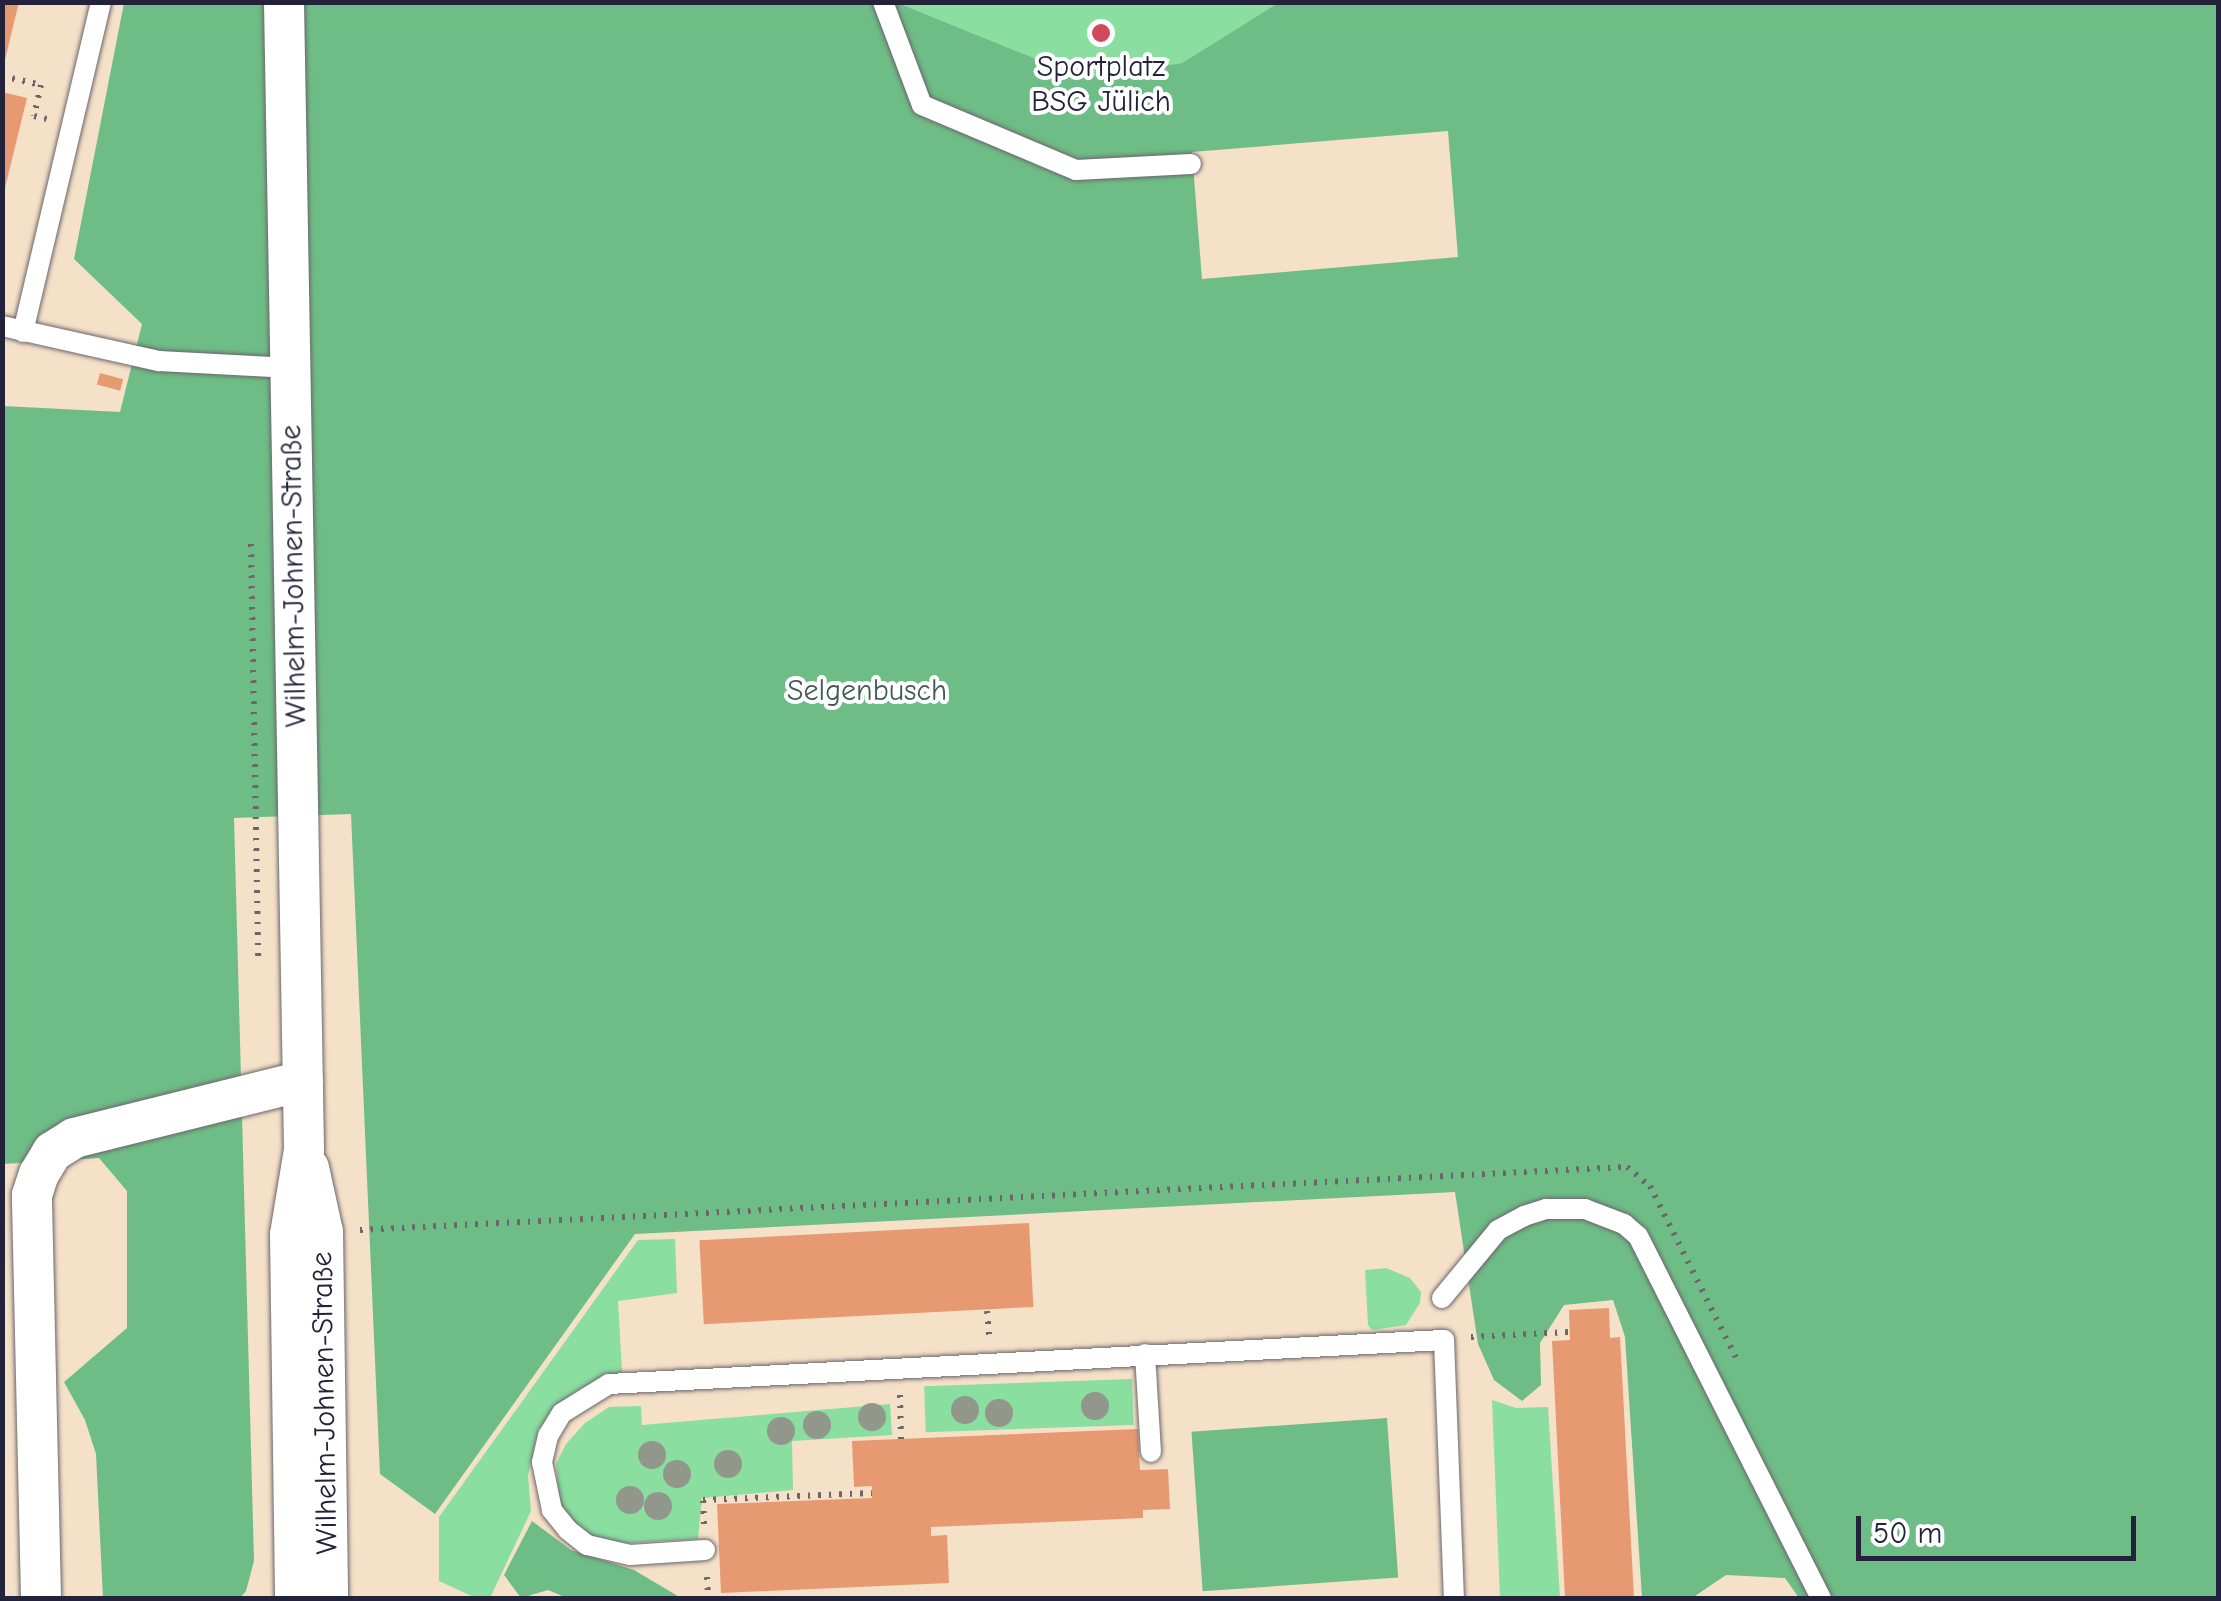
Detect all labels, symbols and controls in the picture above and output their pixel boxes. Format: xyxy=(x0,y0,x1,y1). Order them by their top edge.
marker: Sportplatz BSG Jülich xyxy=(1090,22,1112,44)
place label: Sportplatz BSG Jülich xyxy=(1031,49,1171,120)
street label: Wilhelm-Johnen-Straße xyxy=(273,424,315,728)
park label: Selgenbusch xyxy=(787,673,947,709)
street label: Wilhelm-Johnen-Straße xyxy=(304,1251,346,1555)
scale bar xyxy=(1861,1496,2141,1558)
text: 50 m xyxy=(1873,1516,1942,1551)

